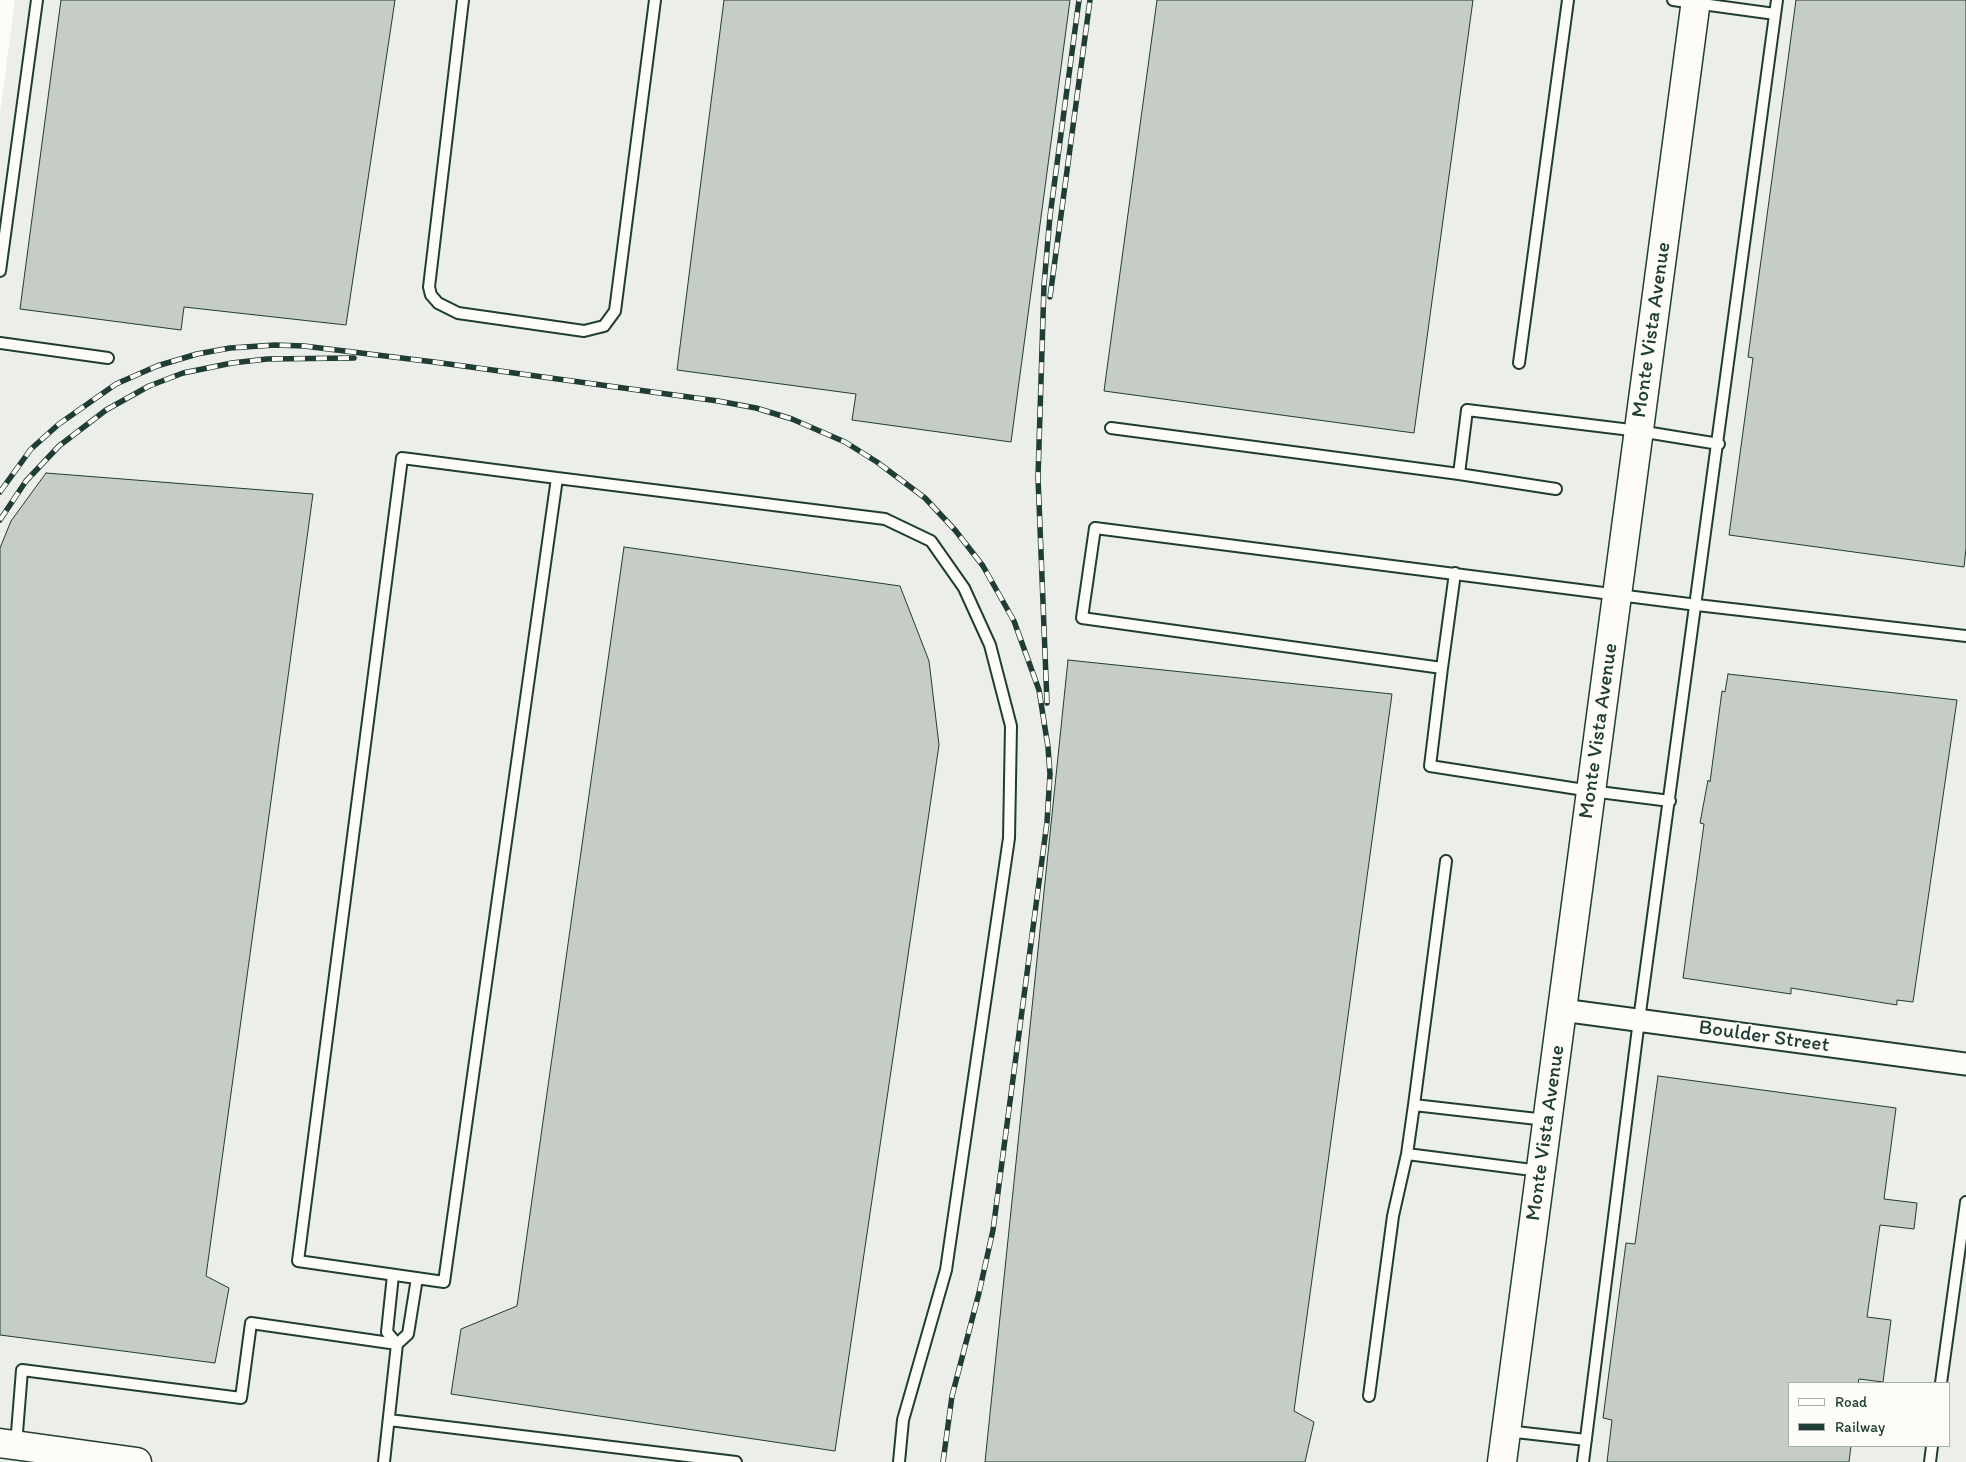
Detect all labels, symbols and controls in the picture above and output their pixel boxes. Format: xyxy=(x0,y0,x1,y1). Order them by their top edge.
street label: Monte Vista Avenue xyxy=(1627,240,1677,420)
street label: Monte Vista Avenue xyxy=(1574,641,1624,821)
street label: Boulder Street xyxy=(1697,1015,1831,1059)
street label: Monte Vista Avenue xyxy=(1521,1043,1571,1223)
legend xyxy=(1788,1382,1951,1447)
text: Road xyxy=(1835,1393,1867,1411)
text: Railway xyxy=(1835,1418,1885,1436)

